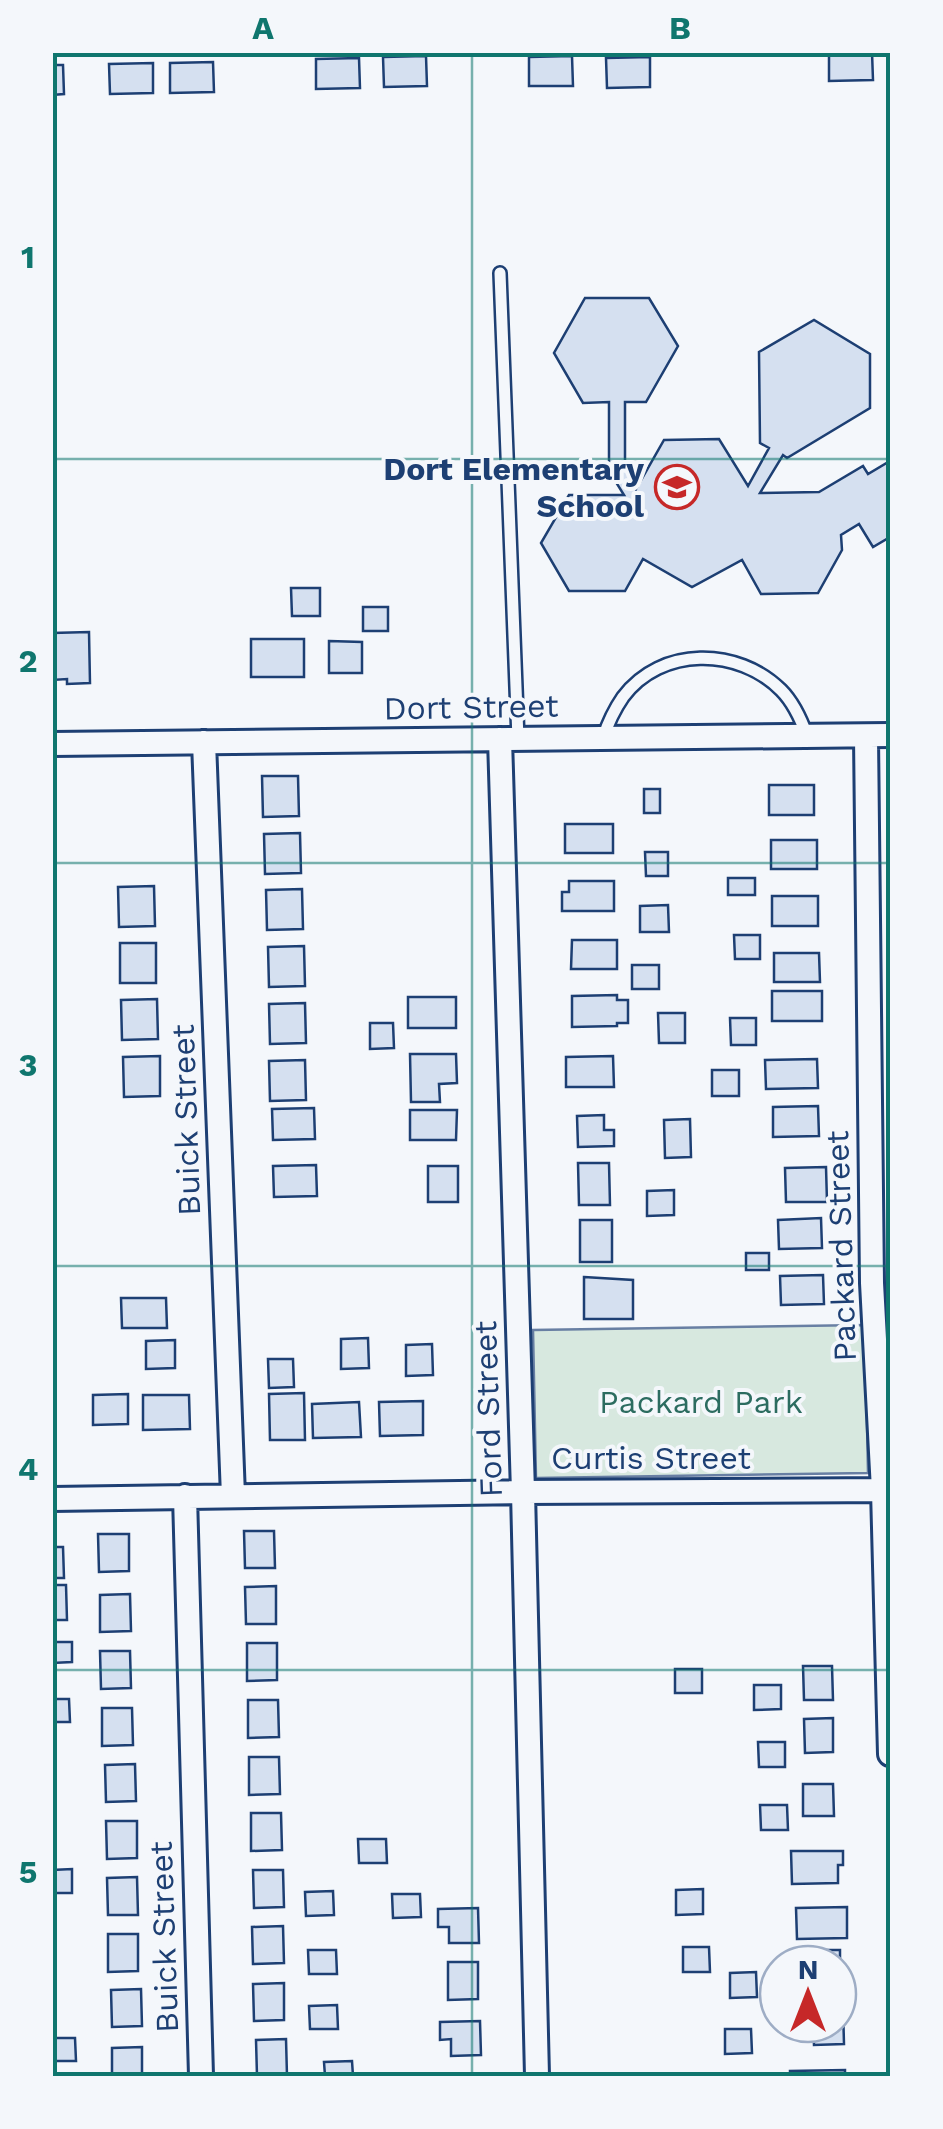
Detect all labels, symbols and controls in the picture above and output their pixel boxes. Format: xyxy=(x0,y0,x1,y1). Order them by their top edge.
text: A xyxy=(252,9,274,47)
text: B xyxy=(669,9,691,47)
text: 1 xyxy=(21,238,35,276)
place label: Dort Elementary School xyxy=(383,450,645,525)
school or university icon: Dort Elementary School xyxy=(654,464,700,510)
text: 2 xyxy=(18,642,38,680)
street label: Dort Street xyxy=(383,686,559,728)
street label: Buick Street xyxy=(164,1024,208,1216)
text: 3 xyxy=(19,1046,37,1084)
street label: Packard Street xyxy=(818,1130,864,1362)
street label: Ford Street xyxy=(466,1320,510,1498)
park label: Packard Park xyxy=(599,1383,803,1421)
street label: Curtis Street xyxy=(551,1439,751,1477)
text: 4 xyxy=(18,1450,38,1488)
street label: Buick Street xyxy=(142,1841,186,2033)
text: 5 xyxy=(19,1853,37,1891)
north arrow xyxy=(758,1944,858,2044)
text: N xyxy=(798,1953,818,1986)

